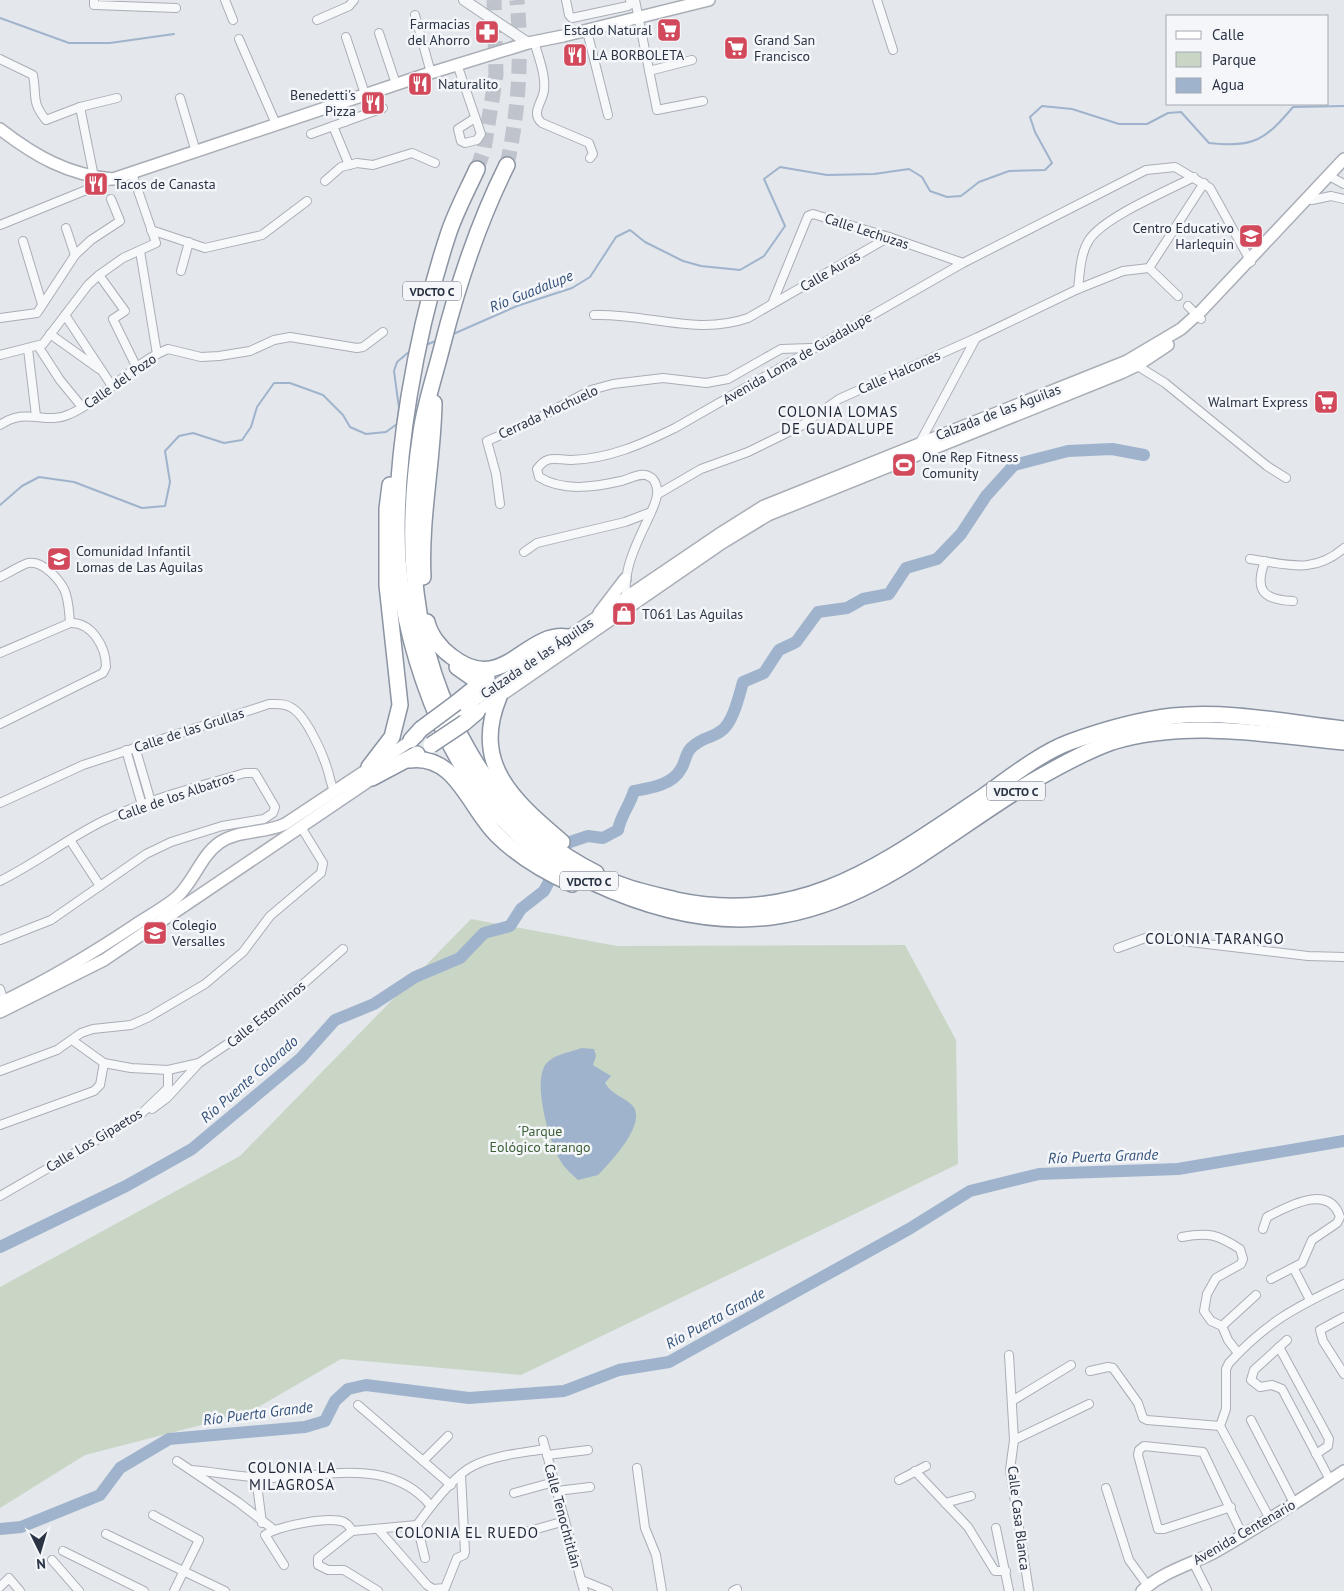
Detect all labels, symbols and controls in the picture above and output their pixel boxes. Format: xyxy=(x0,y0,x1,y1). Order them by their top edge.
place label: Farmacias del Ahorro xyxy=(408,15,470,49)
legend xyxy=(1166,15,1329,105)
supermarket icon: Estado Natural xyxy=(656,17,682,43)
pharmacy icon: Farmacias del Ahorro xyxy=(474,19,500,45)
place label: Estado Natural xyxy=(564,21,652,39)
text: Calle xyxy=(1212,25,1244,44)
place label: Grand San Francisco xyxy=(754,31,815,65)
supermarket icon: Grand San Francisco xyxy=(723,35,749,61)
restaurant icon: LA BORBOLETA xyxy=(562,42,588,68)
place label: LA BORBOLETA xyxy=(592,46,685,64)
text: Parque xyxy=(1212,50,1256,69)
restaurant icon: Naturalito xyxy=(407,71,433,97)
place label: Naturalito xyxy=(438,75,498,93)
text: Agua xyxy=(1212,75,1244,94)
place label: Benedetti's Pizza xyxy=(290,86,356,120)
restaurant icon: Benedetti's Pizza xyxy=(360,90,386,116)
restaurant icon: Tacos de Canasta xyxy=(83,171,109,197)
place label: Tacos de Canasta xyxy=(114,175,216,193)
street label: Calle Lechuzas xyxy=(823,209,912,253)
place label: Centro Educativo Harlequin xyxy=(1133,219,1234,253)
school or university icon: Centro Educativo Harlequin xyxy=(1238,223,1264,249)
street label: Calle Auras xyxy=(797,247,863,295)
water label: Río Guadalupe xyxy=(486,266,576,316)
road number: VDCTO C xyxy=(403,282,461,300)
street label: Avenida Loma de Guadalupe xyxy=(719,308,875,408)
street label: Calle Halcones xyxy=(855,346,943,398)
street label: Calle del Pozo xyxy=(80,349,160,413)
street label: Calzada de las Águilas xyxy=(933,380,1063,444)
street label: Cerrada Mochuelo xyxy=(495,381,601,443)
supermarket icon: Walmart Express xyxy=(1313,389,1339,415)
place label: Walmart Express xyxy=(1208,393,1308,411)
district label: COLONIA LOMAS DE GUADALUPE xyxy=(778,402,898,438)
place label: One Rep Fitness Comunity xyxy=(922,448,1019,482)
sports icon: One Rep Fitness Comunity xyxy=(891,452,917,478)
place label: Comunidad Infantil Lomas de Las Aguilas xyxy=(76,542,203,576)
school or university icon: Comunidad Infantil Lomas de Las Aguilas xyxy=(46,546,72,572)
shop icon: T061 Las Aguilas xyxy=(611,601,637,627)
place label: T061 Las Aguilas xyxy=(642,605,743,623)
street label: Calzada de las Águilas xyxy=(477,613,597,703)
street label: Calle de las Grullas xyxy=(132,704,246,756)
street label: Calle de los Albatros xyxy=(115,768,237,824)
road number: VDCTO C xyxy=(987,781,1045,800)
road number: VDCTO C xyxy=(560,871,618,890)
place label: Colegio Versalles xyxy=(171,916,225,950)
school or university icon: Colegio Versalles xyxy=(142,920,168,946)
district label: COLONIA TARANGO xyxy=(1145,929,1285,948)
street label: Calle Estorninos xyxy=(223,977,309,1051)
water label: Río Puente Colorado xyxy=(196,1031,302,1127)
street label: Calle Los Gipaetos xyxy=(43,1104,146,1176)
park label: ´Parque Eológico tarango xyxy=(489,1122,591,1156)
water label: Río Puerta Grande xyxy=(1047,1145,1159,1167)
water label: Río Puerta Grande xyxy=(662,1283,768,1353)
water label: Río Puerta Grande xyxy=(202,1397,314,1429)
district label: COLONIA LA MILAGROSA xyxy=(248,1458,336,1494)
street label: Calle Tenochtitlán xyxy=(540,1462,586,1570)
street label: Calle Casa Blanca xyxy=(1004,1465,1034,1571)
street label: Avenida Centenario xyxy=(1189,1495,1299,1569)
district label: COLONIA EL RUEDO xyxy=(395,1523,539,1542)
north arrow xyxy=(15,1526,65,1576)
text: N xyxy=(36,1555,47,1573)

